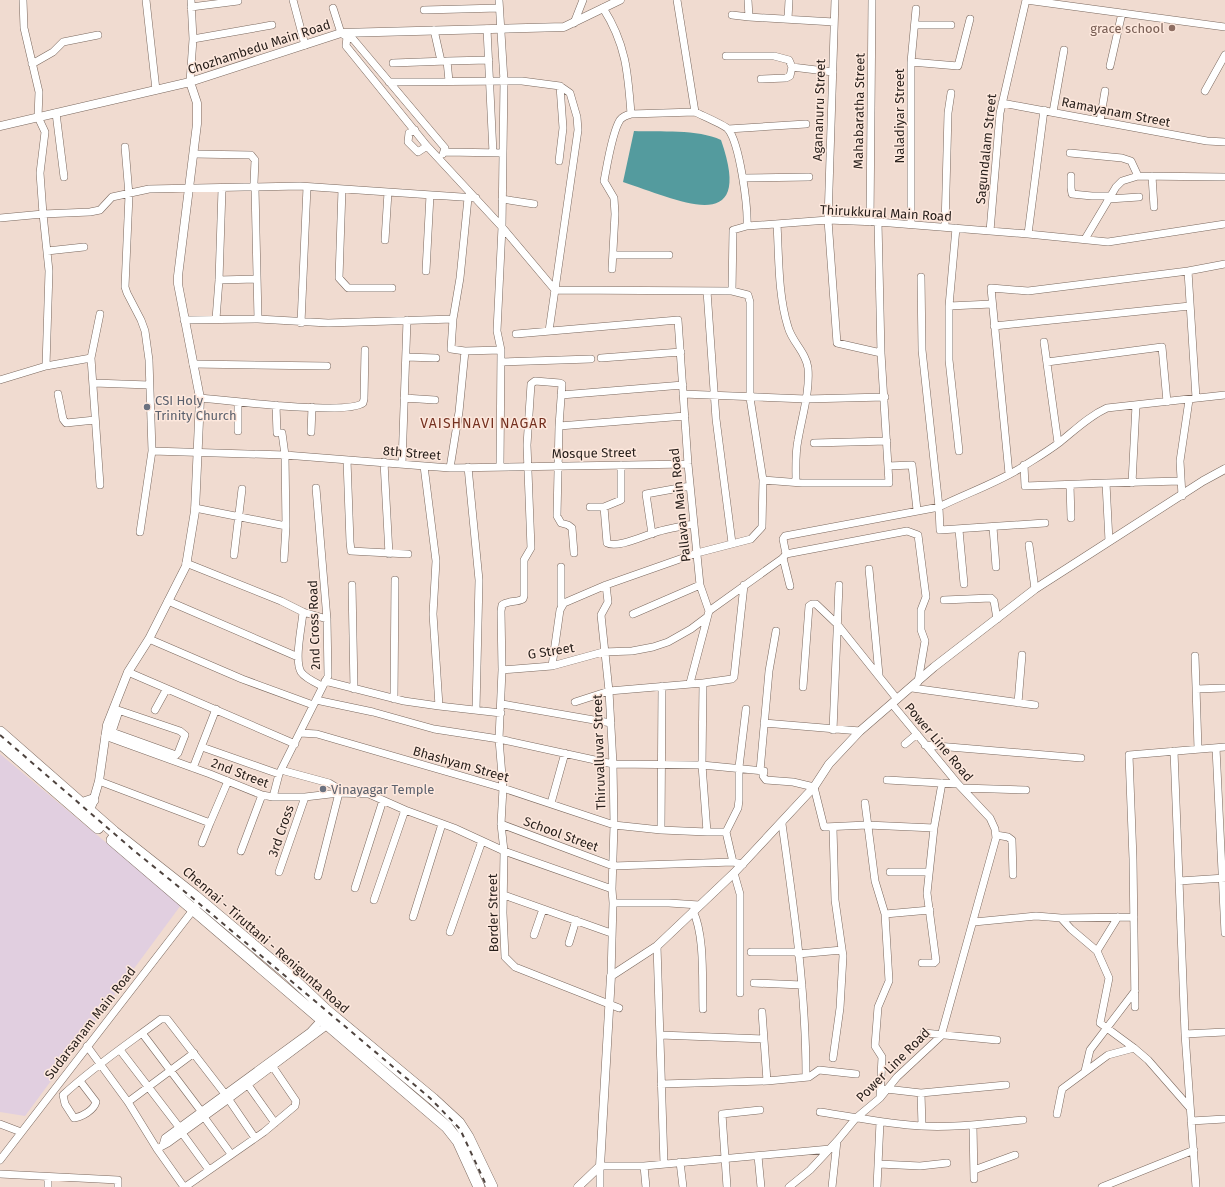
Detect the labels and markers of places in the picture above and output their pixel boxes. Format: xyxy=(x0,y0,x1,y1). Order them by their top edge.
place label: grace school xyxy=(1090,21,1164,36)
marker: grace school xyxy=(1167,23,1177,33)
place label: CSI Holy Trinity Church xyxy=(155,393,237,423)
marker: CSI Holy Trinity Church xyxy=(142,402,152,412)
place label: Vinayagar Temple xyxy=(331,782,434,797)
marker: Vinayagar Temple xyxy=(318,784,328,794)

